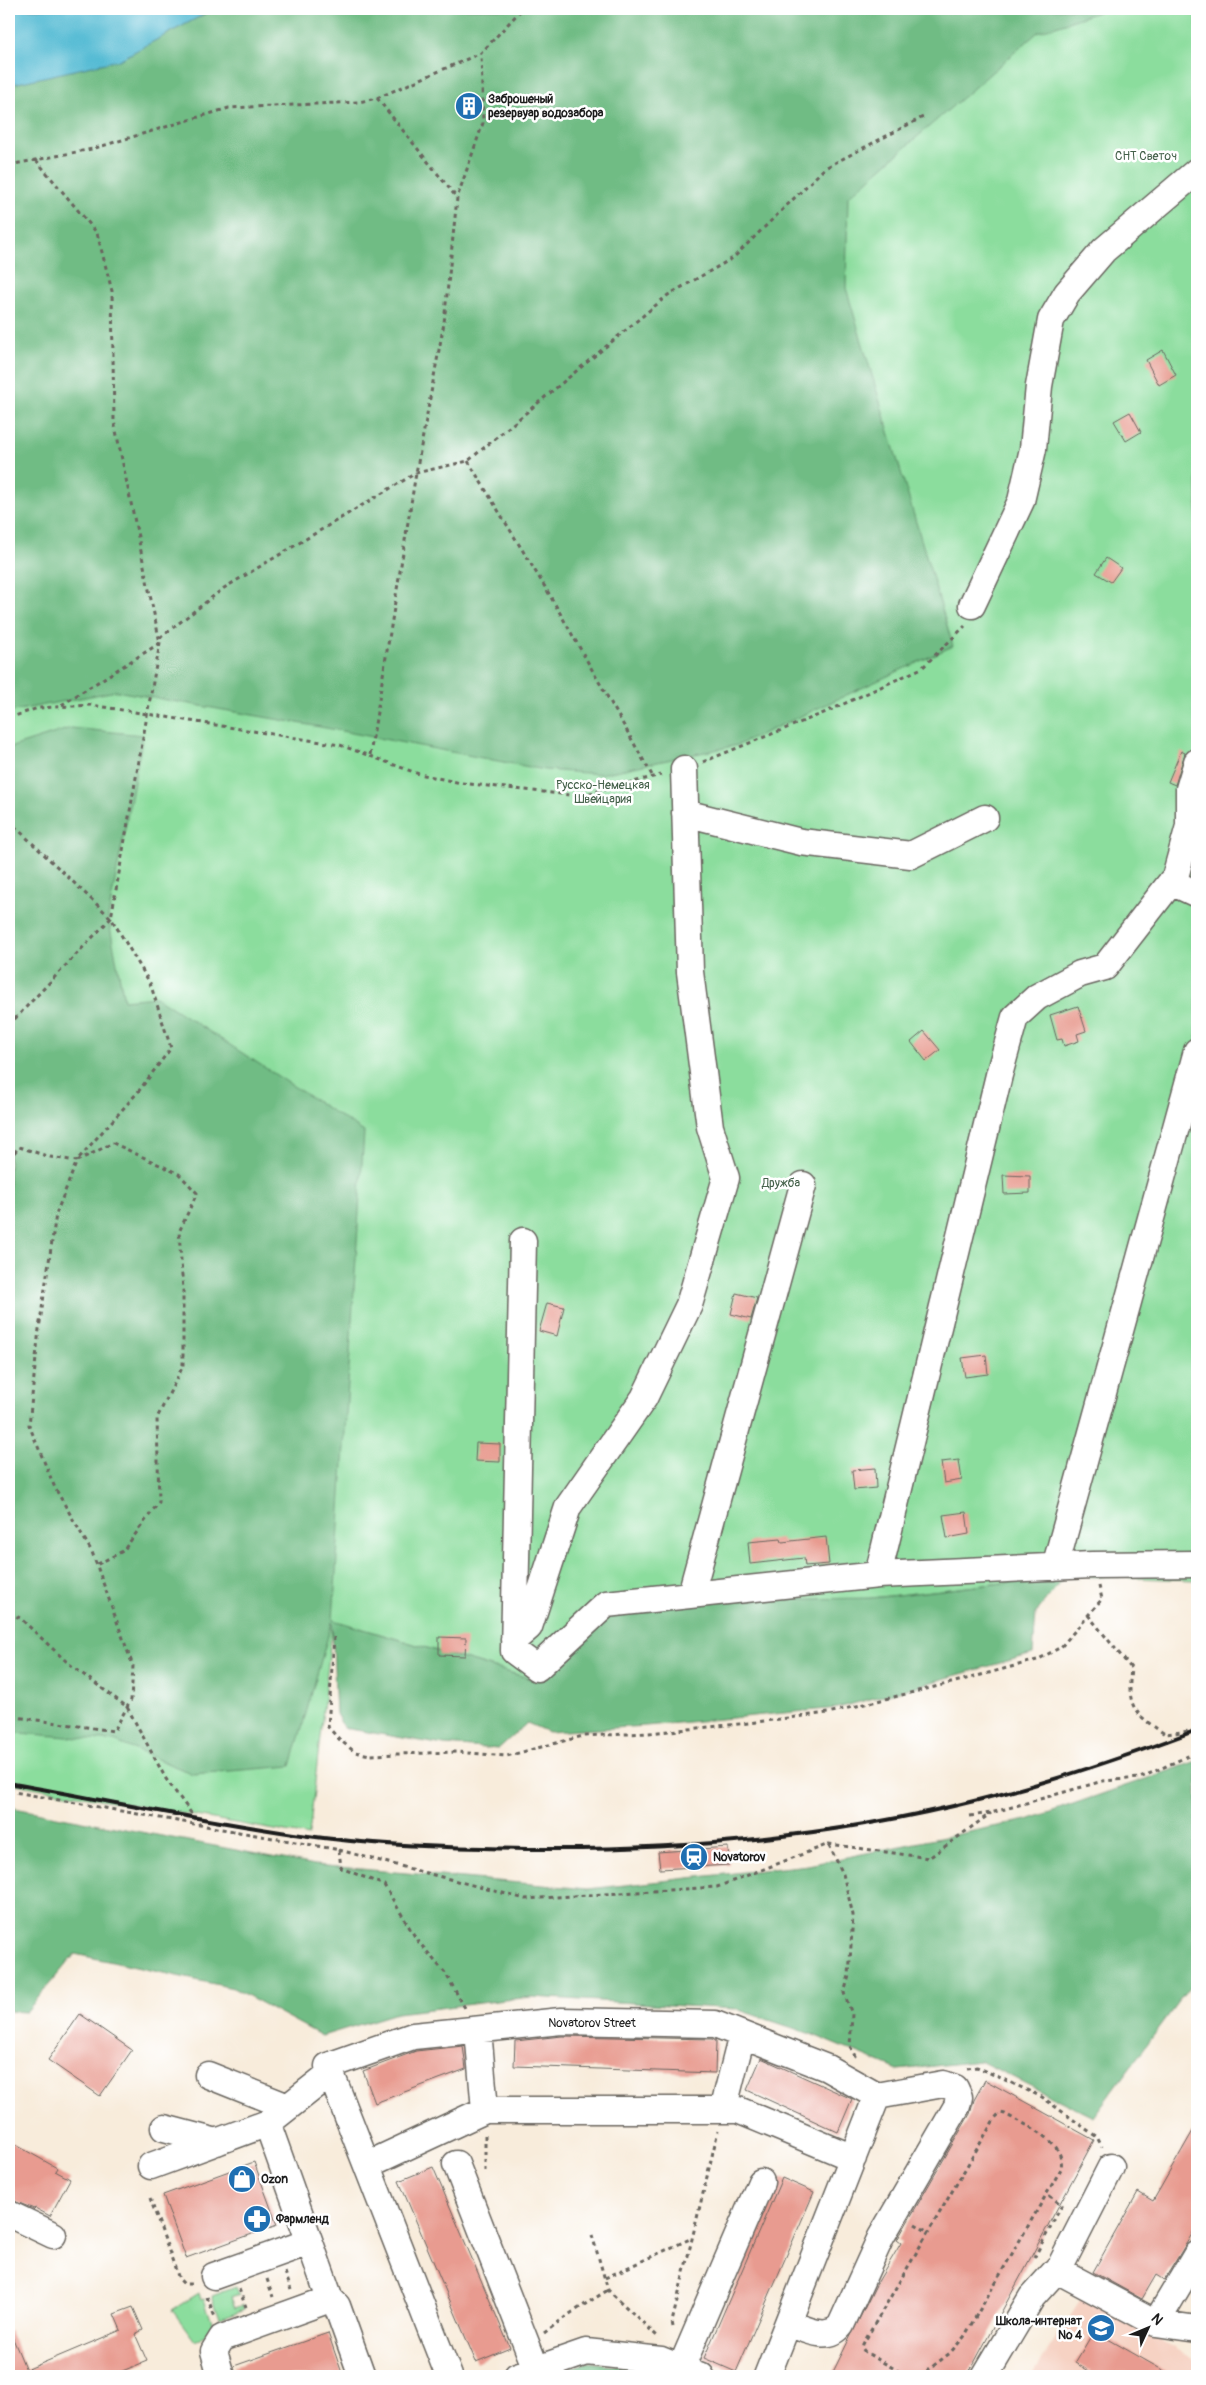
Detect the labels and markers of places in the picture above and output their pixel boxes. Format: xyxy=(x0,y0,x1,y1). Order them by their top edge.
building icon: Заброшеный резервуар водозабора xyxy=(454,91,484,121)
place label: Заброшеный резервуар водозабора xyxy=(488,92,604,121)
station icon: Novatorov xyxy=(679,1842,709,1872)
place label: Novatorov xyxy=(713,1850,766,1865)
shop icon: Ozon xyxy=(227,2164,257,2194)
place label: Ozon xyxy=(261,2172,288,2187)
pharmacy icon: Фармленд xyxy=(242,2204,272,2234)
place label: Фармленд xyxy=(275,2212,329,2227)
school or university icon: Школа-интернат № 4 xyxy=(1086,2313,1116,2343)
place label: Школа-интернат № 4 xyxy=(995,2314,1083,2343)

